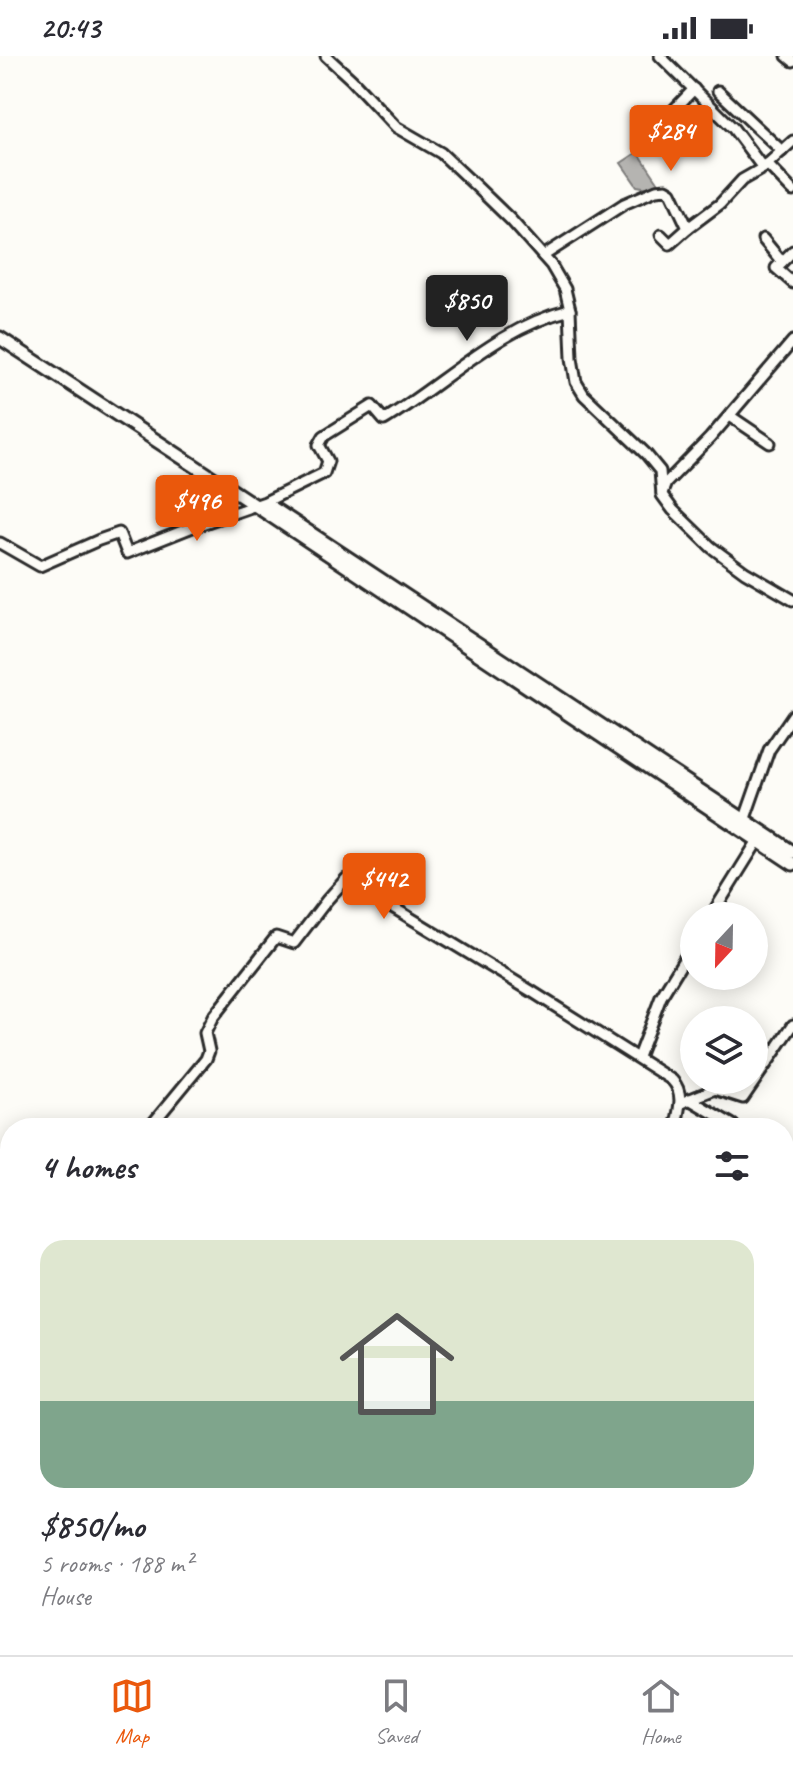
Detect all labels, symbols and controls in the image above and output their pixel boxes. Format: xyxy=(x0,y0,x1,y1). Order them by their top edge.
text: 20:43 xyxy=(40,9,100,47)
pin: $284 xyxy=(624,105,718,173)
text: $284 xyxy=(648,114,694,147)
pin: $850 xyxy=(420,275,514,343)
text: $850 xyxy=(444,284,490,317)
pin: $496 xyxy=(150,475,244,543)
text: $496 xyxy=(173,484,221,517)
pin: $442 xyxy=(337,853,431,921)
text: $442 xyxy=(361,862,407,895)
north arrow xyxy=(680,902,768,990)
map controls xyxy=(680,902,768,1094)
button: layers xyxy=(680,1006,768,1094)
icon: filters xyxy=(710,1144,754,1188)
text: 4 homes xyxy=(40,1145,136,1188)
icon: home xyxy=(325,1292,469,1436)
text: $850/mo xyxy=(40,1504,144,1547)
text: 5 rooms · 188 m² xyxy=(40,1547,192,1580)
text: House xyxy=(40,1580,91,1613)
tab: Map xyxy=(110,1674,154,1750)
tab: Saved xyxy=(374,1674,418,1750)
tab: Home xyxy=(639,1674,683,1750)

